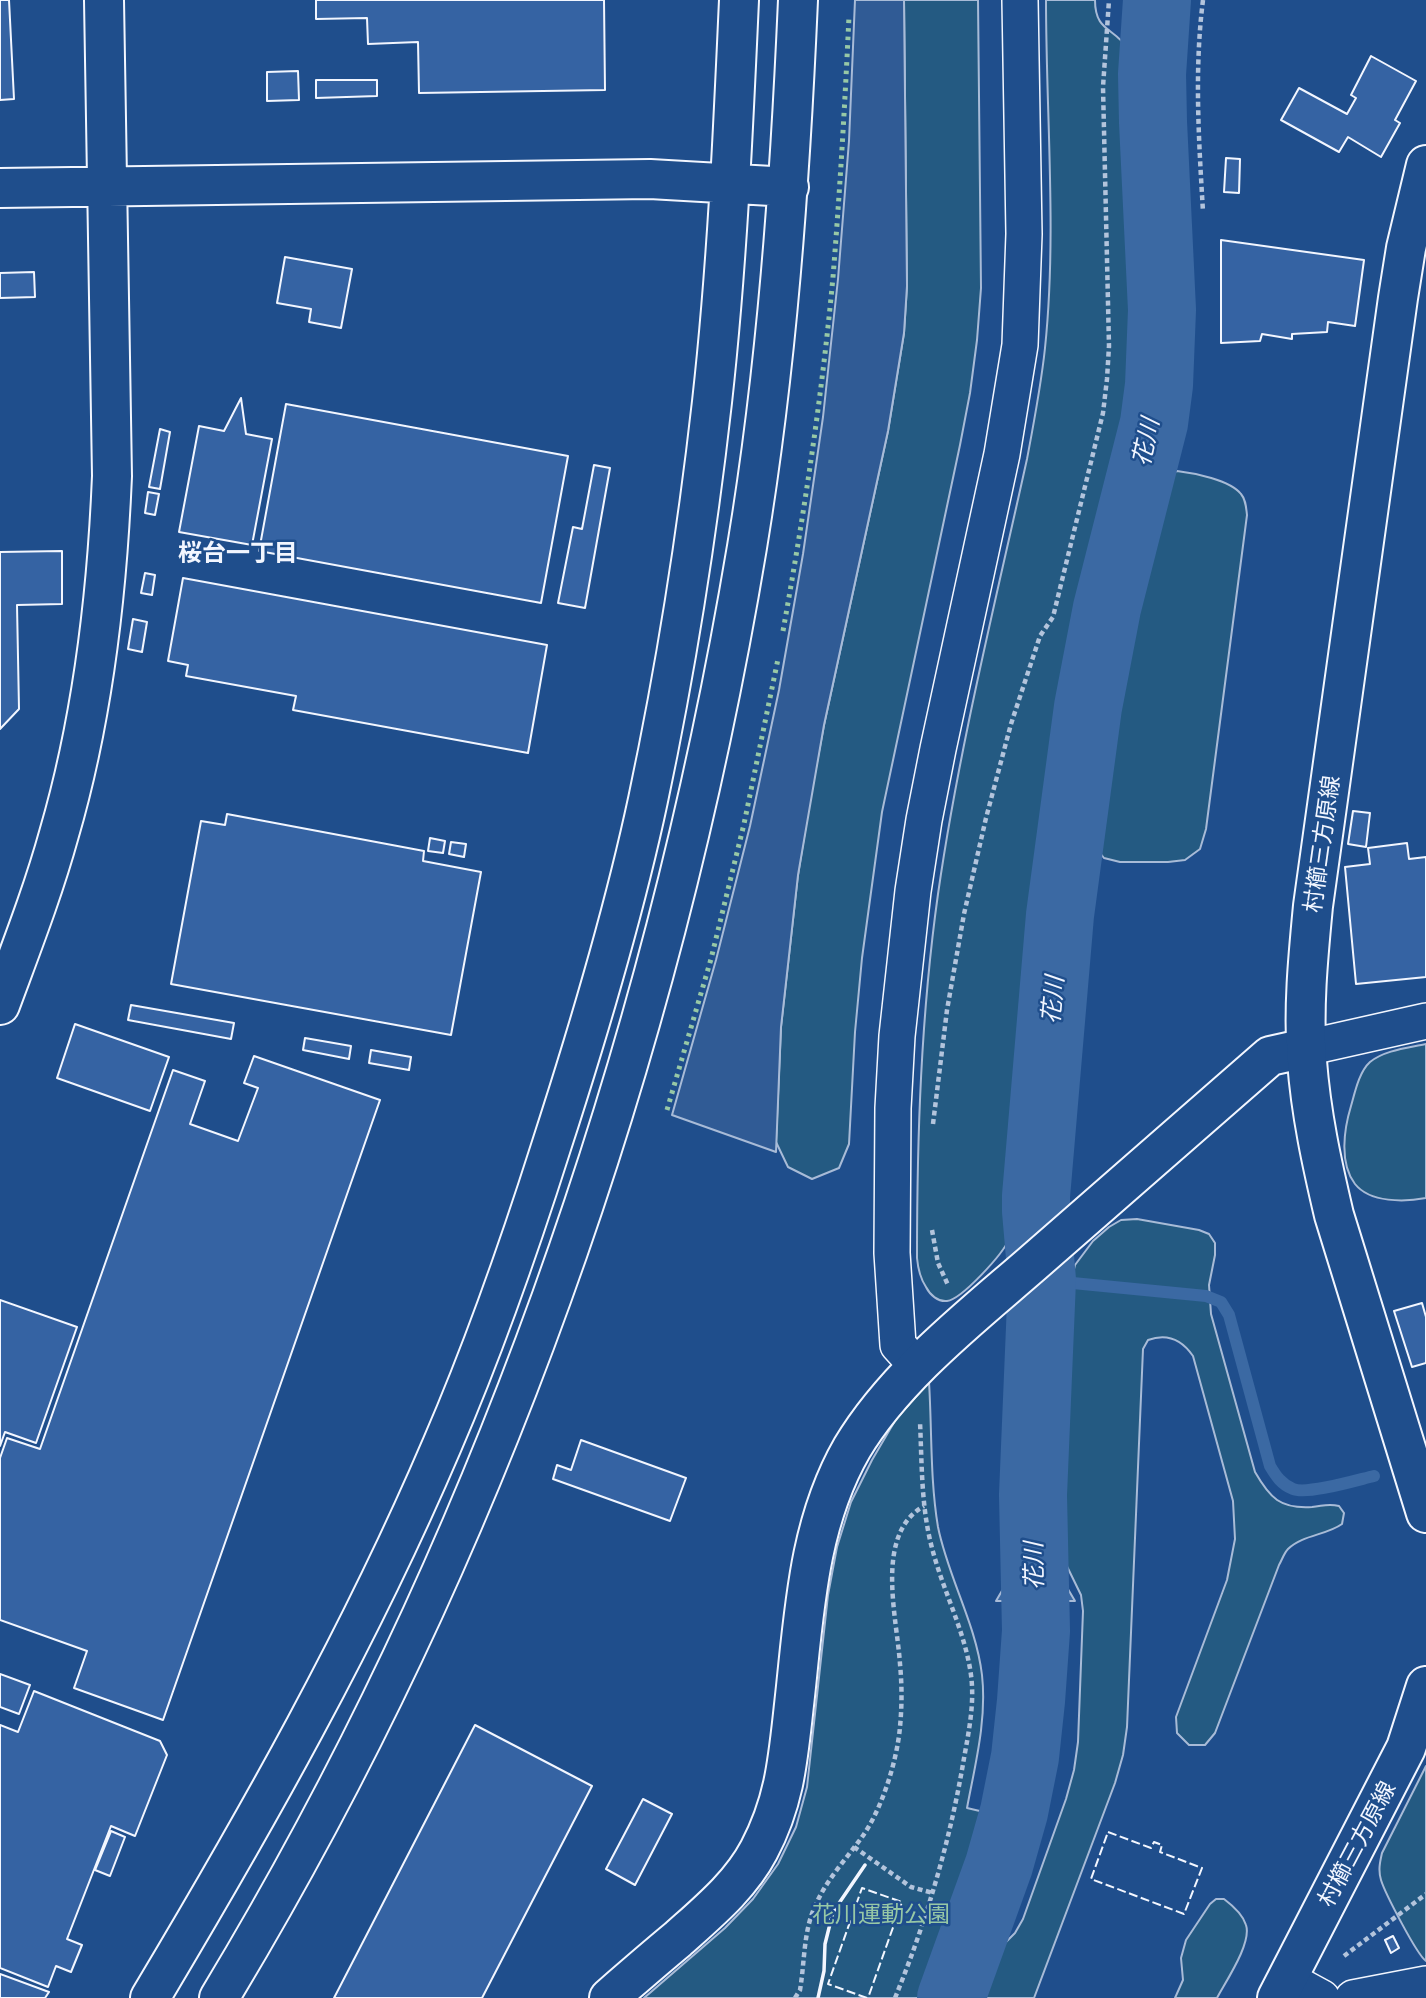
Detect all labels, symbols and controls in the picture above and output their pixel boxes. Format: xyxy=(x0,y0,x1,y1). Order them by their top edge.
water label: 花川 xyxy=(1127,416,1165,468)
district label: 桜台一丁目 xyxy=(178,539,298,567)
street label: 村櫛三方原線 xyxy=(1299,774,1345,914)
water label: 花川 xyxy=(1037,975,1069,1025)
water label: 花川 xyxy=(1019,1542,1049,1590)
street label: 村櫛三方原線 xyxy=(1312,1777,1402,1911)
park label: 花川運動公園 xyxy=(812,1900,950,1928)

